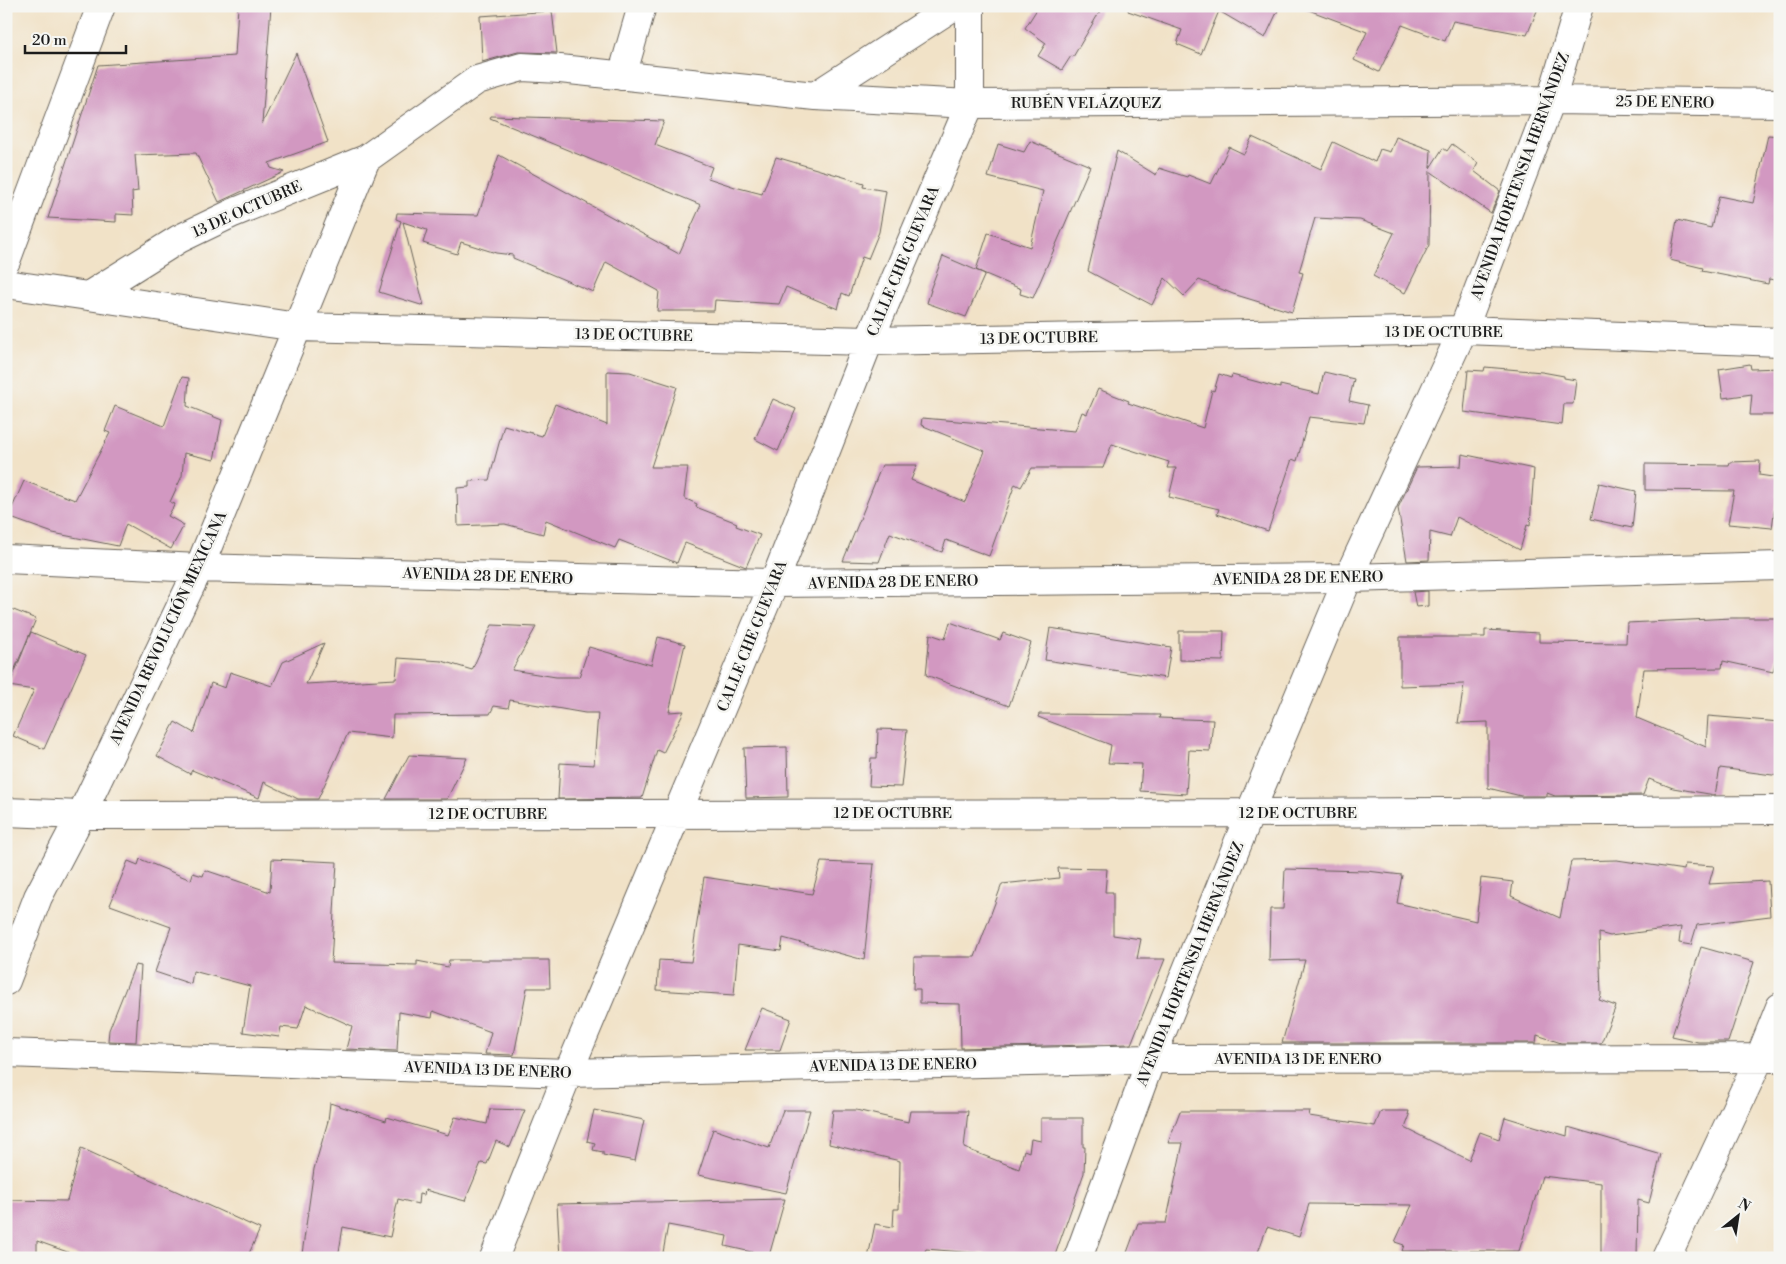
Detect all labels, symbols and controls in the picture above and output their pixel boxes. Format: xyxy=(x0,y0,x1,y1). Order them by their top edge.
scale bar xyxy=(25,22,126,54)
text: 20 m xyxy=(32,31,67,50)
street label: AVENIDA HORTENSIA HERNÁNDEZ xyxy=(1465,49,1574,303)
street label: 25 DE ENERO xyxy=(1615,92,1715,113)
street label: RUBÉN VELÁZQUEZ xyxy=(1011,93,1161,113)
street label: 13 DE OCTUBRE xyxy=(189,177,305,242)
street label: CALLE CHE GUEVARA xyxy=(863,182,944,339)
street label: 13 DE OCTUBRE xyxy=(1385,323,1503,342)
street label: 13 DE OCTUBRE xyxy=(575,325,693,346)
street label: 13 DE OCTUBRE xyxy=(980,328,1098,349)
street label: AVENIDA REVOLUCIÓN MEXICANA xyxy=(104,507,231,749)
street label: CALLE CHE GUEVARA xyxy=(713,557,792,715)
street label: AVENIDA 28 DE ENERO xyxy=(401,564,574,589)
street label: AVENIDA 28 DE ENERO xyxy=(1212,568,1384,590)
street label: AVENIDA 28 DE ENERO xyxy=(807,572,979,594)
street label: 12 DE OCTUBRE xyxy=(834,804,952,823)
street label: 12 DE OCTUBRE xyxy=(1239,804,1357,823)
street label: 12 DE OCTUBRE xyxy=(429,805,547,824)
street label: AVENIDA HORTENSIA HERNÁNDEZ xyxy=(1131,839,1248,1090)
street label: AVENIDA 13 DE ENERO xyxy=(1213,1050,1382,1069)
street label: AVENIDA 13 DE ENERO xyxy=(808,1055,977,1076)
street label: AVENIDA 13 DE ENERO xyxy=(403,1058,572,1083)
north arrow xyxy=(1714,1192,1764,1242)
text: N xyxy=(1735,1195,1753,1216)

